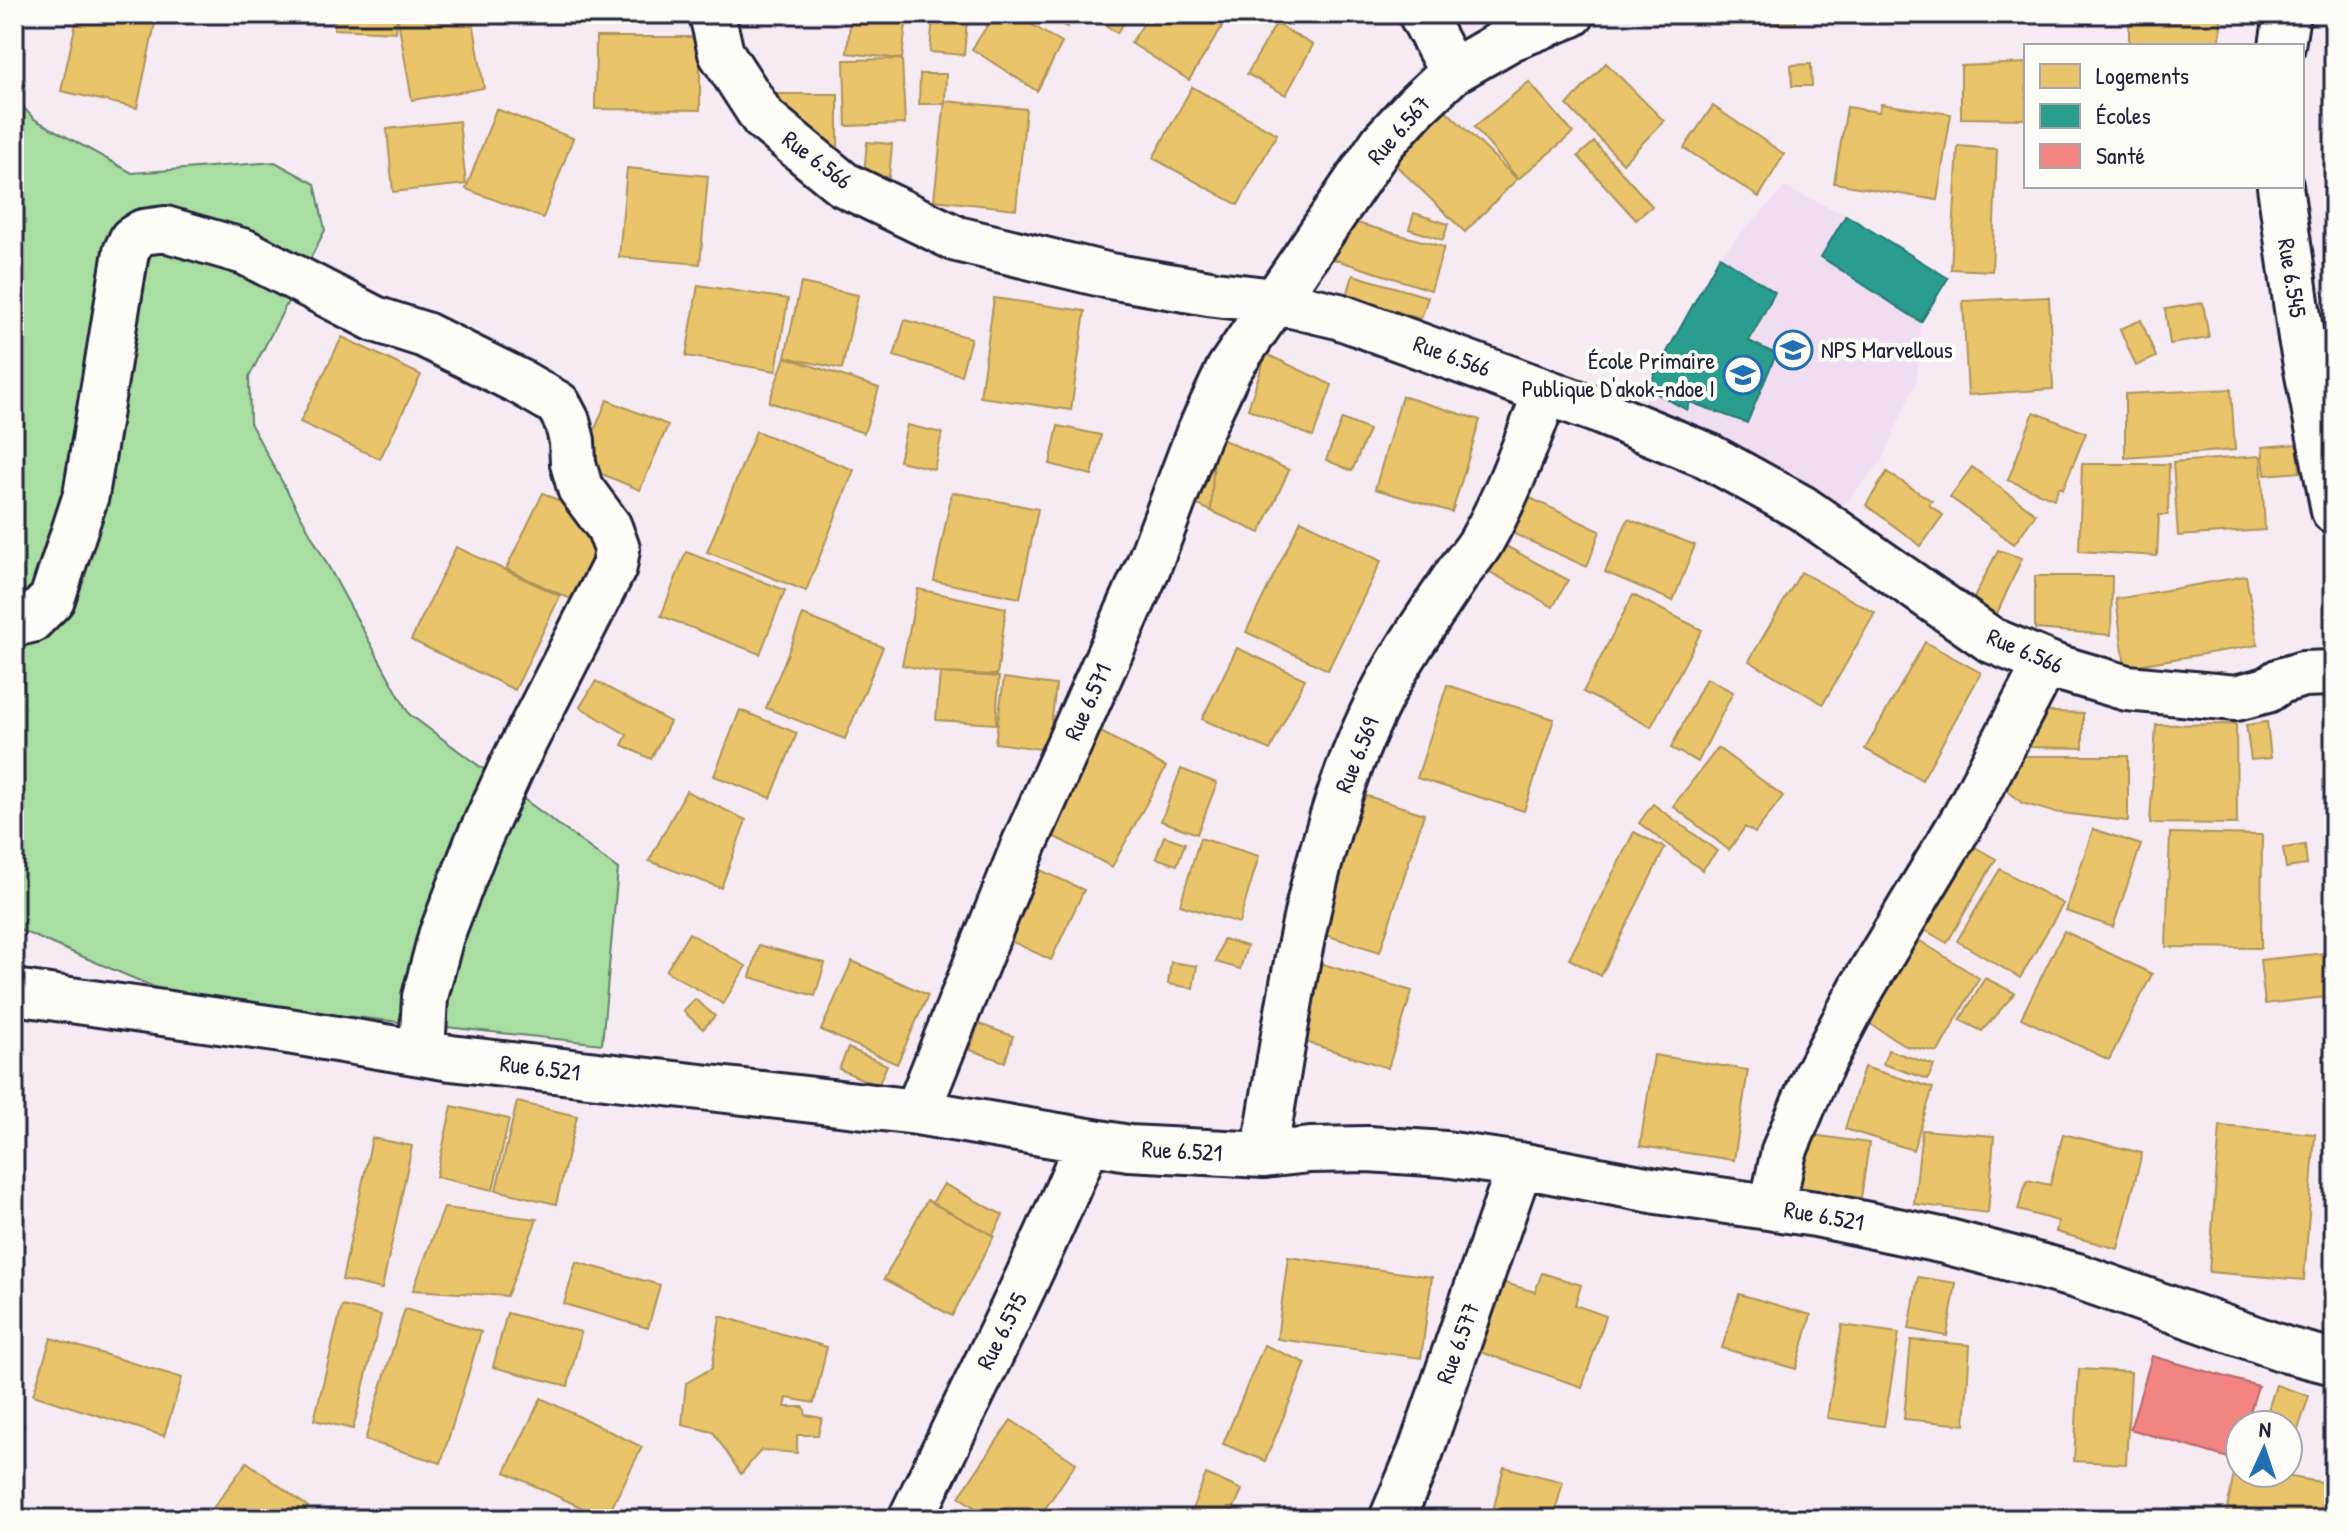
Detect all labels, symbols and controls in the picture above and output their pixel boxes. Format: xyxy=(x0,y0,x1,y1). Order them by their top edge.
legend xyxy=(2024,44,2304,188)
text: Logements xyxy=(2096,59,2189,91)
street label: Rue 6.567 xyxy=(1359,88,1437,171)
text: Écoles xyxy=(2096,99,2151,131)
street label: Rue 6.566 xyxy=(776,122,859,196)
text: Santé xyxy=(2096,139,2146,171)
street label: Rue 6.545 xyxy=(2271,236,2315,320)
street label: Rue 6.566 xyxy=(1409,326,1495,384)
school or university icon: NPS Marvellous xyxy=(1772,329,1814,371)
place label: NPS Marvellous xyxy=(1821,333,1953,365)
place label: École Primaire Publique D'akok-ndoe I xyxy=(1522,344,1715,404)
school or university icon: École Primaire Publique D'akok-ndoe I xyxy=(1722,354,1764,396)
street label: Rue 6.566 xyxy=(1983,620,2068,680)
street label: Rue 6.571 xyxy=(1056,658,1118,745)
street label: Rue 6.569 xyxy=(1326,712,1386,797)
street label: Rue 6.521 xyxy=(498,1046,582,1088)
street label: Rue 6.521 xyxy=(1141,1132,1223,1168)
street label: Rue 6.521 xyxy=(1782,1192,1867,1238)
street label: Rue 6.575 xyxy=(968,1287,1034,1375)
street label: Rue 6.577 xyxy=(1428,1298,1486,1388)
north arrow xyxy=(2224,1409,2304,1489)
text: N xyxy=(2258,1414,2272,1444)

